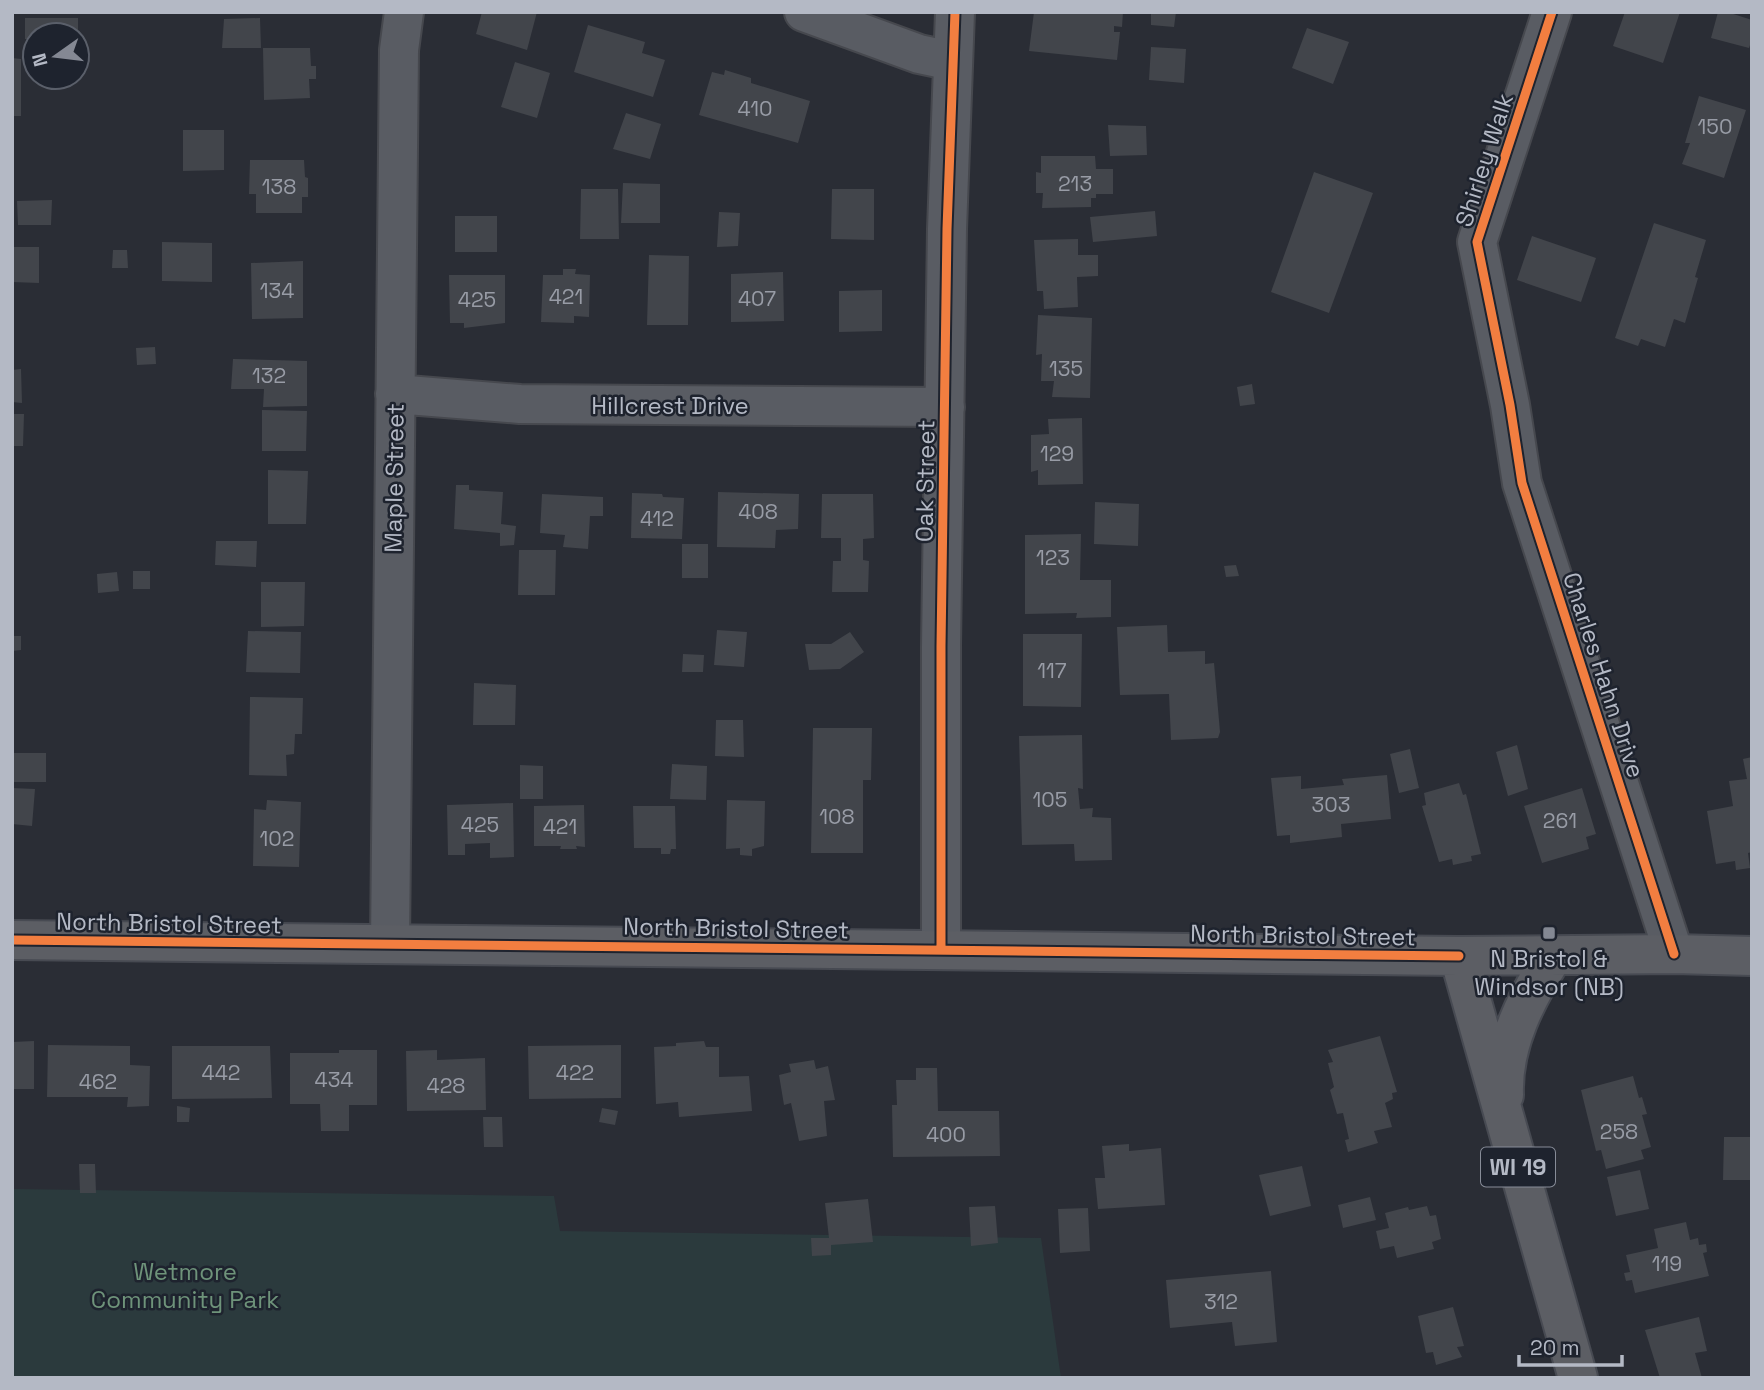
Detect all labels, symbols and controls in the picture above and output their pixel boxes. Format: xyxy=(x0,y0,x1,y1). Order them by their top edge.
north arrow xyxy=(21,21,91,91)
text: N xyxy=(26,51,54,69)
street label: Shirley Walk xyxy=(1448,89,1520,231)
house number: 410 xyxy=(738,95,772,122)
house number: 150 xyxy=(1698,113,1732,140)
house number: 213 xyxy=(1058,170,1092,197)
house number: 138 xyxy=(262,173,296,200)
house number: 134 xyxy=(260,277,294,304)
house number: 421 xyxy=(549,283,583,310)
house number: 407 xyxy=(738,285,776,312)
house number: 425 xyxy=(458,286,496,313)
house number: 135 xyxy=(1049,355,1083,382)
house number: 132 xyxy=(252,362,286,389)
street label: Hillcrest Drive xyxy=(591,390,749,421)
street label: Maple Street xyxy=(377,403,411,553)
street label: Oak Street xyxy=(908,420,942,542)
house number: 129 xyxy=(1040,440,1074,467)
house number: 408 xyxy=(738,498,778,525)
house number: 412 xyxy=(640,505,674,532)
house number: 123 xyxy=(1036,544,1070,571)
street label: Charles Hahn Drive xyxy=(1556,568,1652,782)
house number: 117 xyxy=(1037,657,1067,684)
house number: 105 xyxy=(1033,786,1067,813)
house number: 303 xyxy=(1312,791,1350,818)
house number: 108 xyxy=(819,803,855,830)
house number: 261 xyxy=(1543,807,1577,834)
house number: 425 xyxy=(461,811,499,838)
house number: 421 xyxy=(543,813,577,840)
house number: 102 xyxy=(260,825,294,852)
street label: North Bristol Street xyxy=(56,906,282,940)
street label: North Bristol Street xyxy=(623,911,849,945)
street label: North Bristol Street xyxy=(1190,918,1416,952)
marker: N Bristol & Windsor (NB) xyxy=(1541,925,1557,941)
place label: N Bristol & Windsor (NB) xyxy=(1474,943,1624,1002)
house number: 442 xyxy=(202,1059,240,1086)
house number: 422 xyxy=(556,1059,594,1086)
house number: 434 xyxy=(315,1066,353,1093)
house number: 462 xyxy=(79,1068,117,1095)
house number: 428 xyxy=(427,1072,465,1099)
house number: 258 xyxy=(1600,1118,1638,1145)
house number: 400 xyxy=(926,1121,966,1148)
road number: WI 19 xyxy=(1481,1148,1555,1186)
house number: 119 xyxy=(1652,1250,1682,1277)
park label: Wetmore Community Park xyxy=(91,1256,279,1315)
house number: 312 xyxy=(1204,1288,1238,1315)
scale bar xyxy=(1519,1324,1622,1368)
text: 20 m xyxy=(1530,1334,1580,1361)

